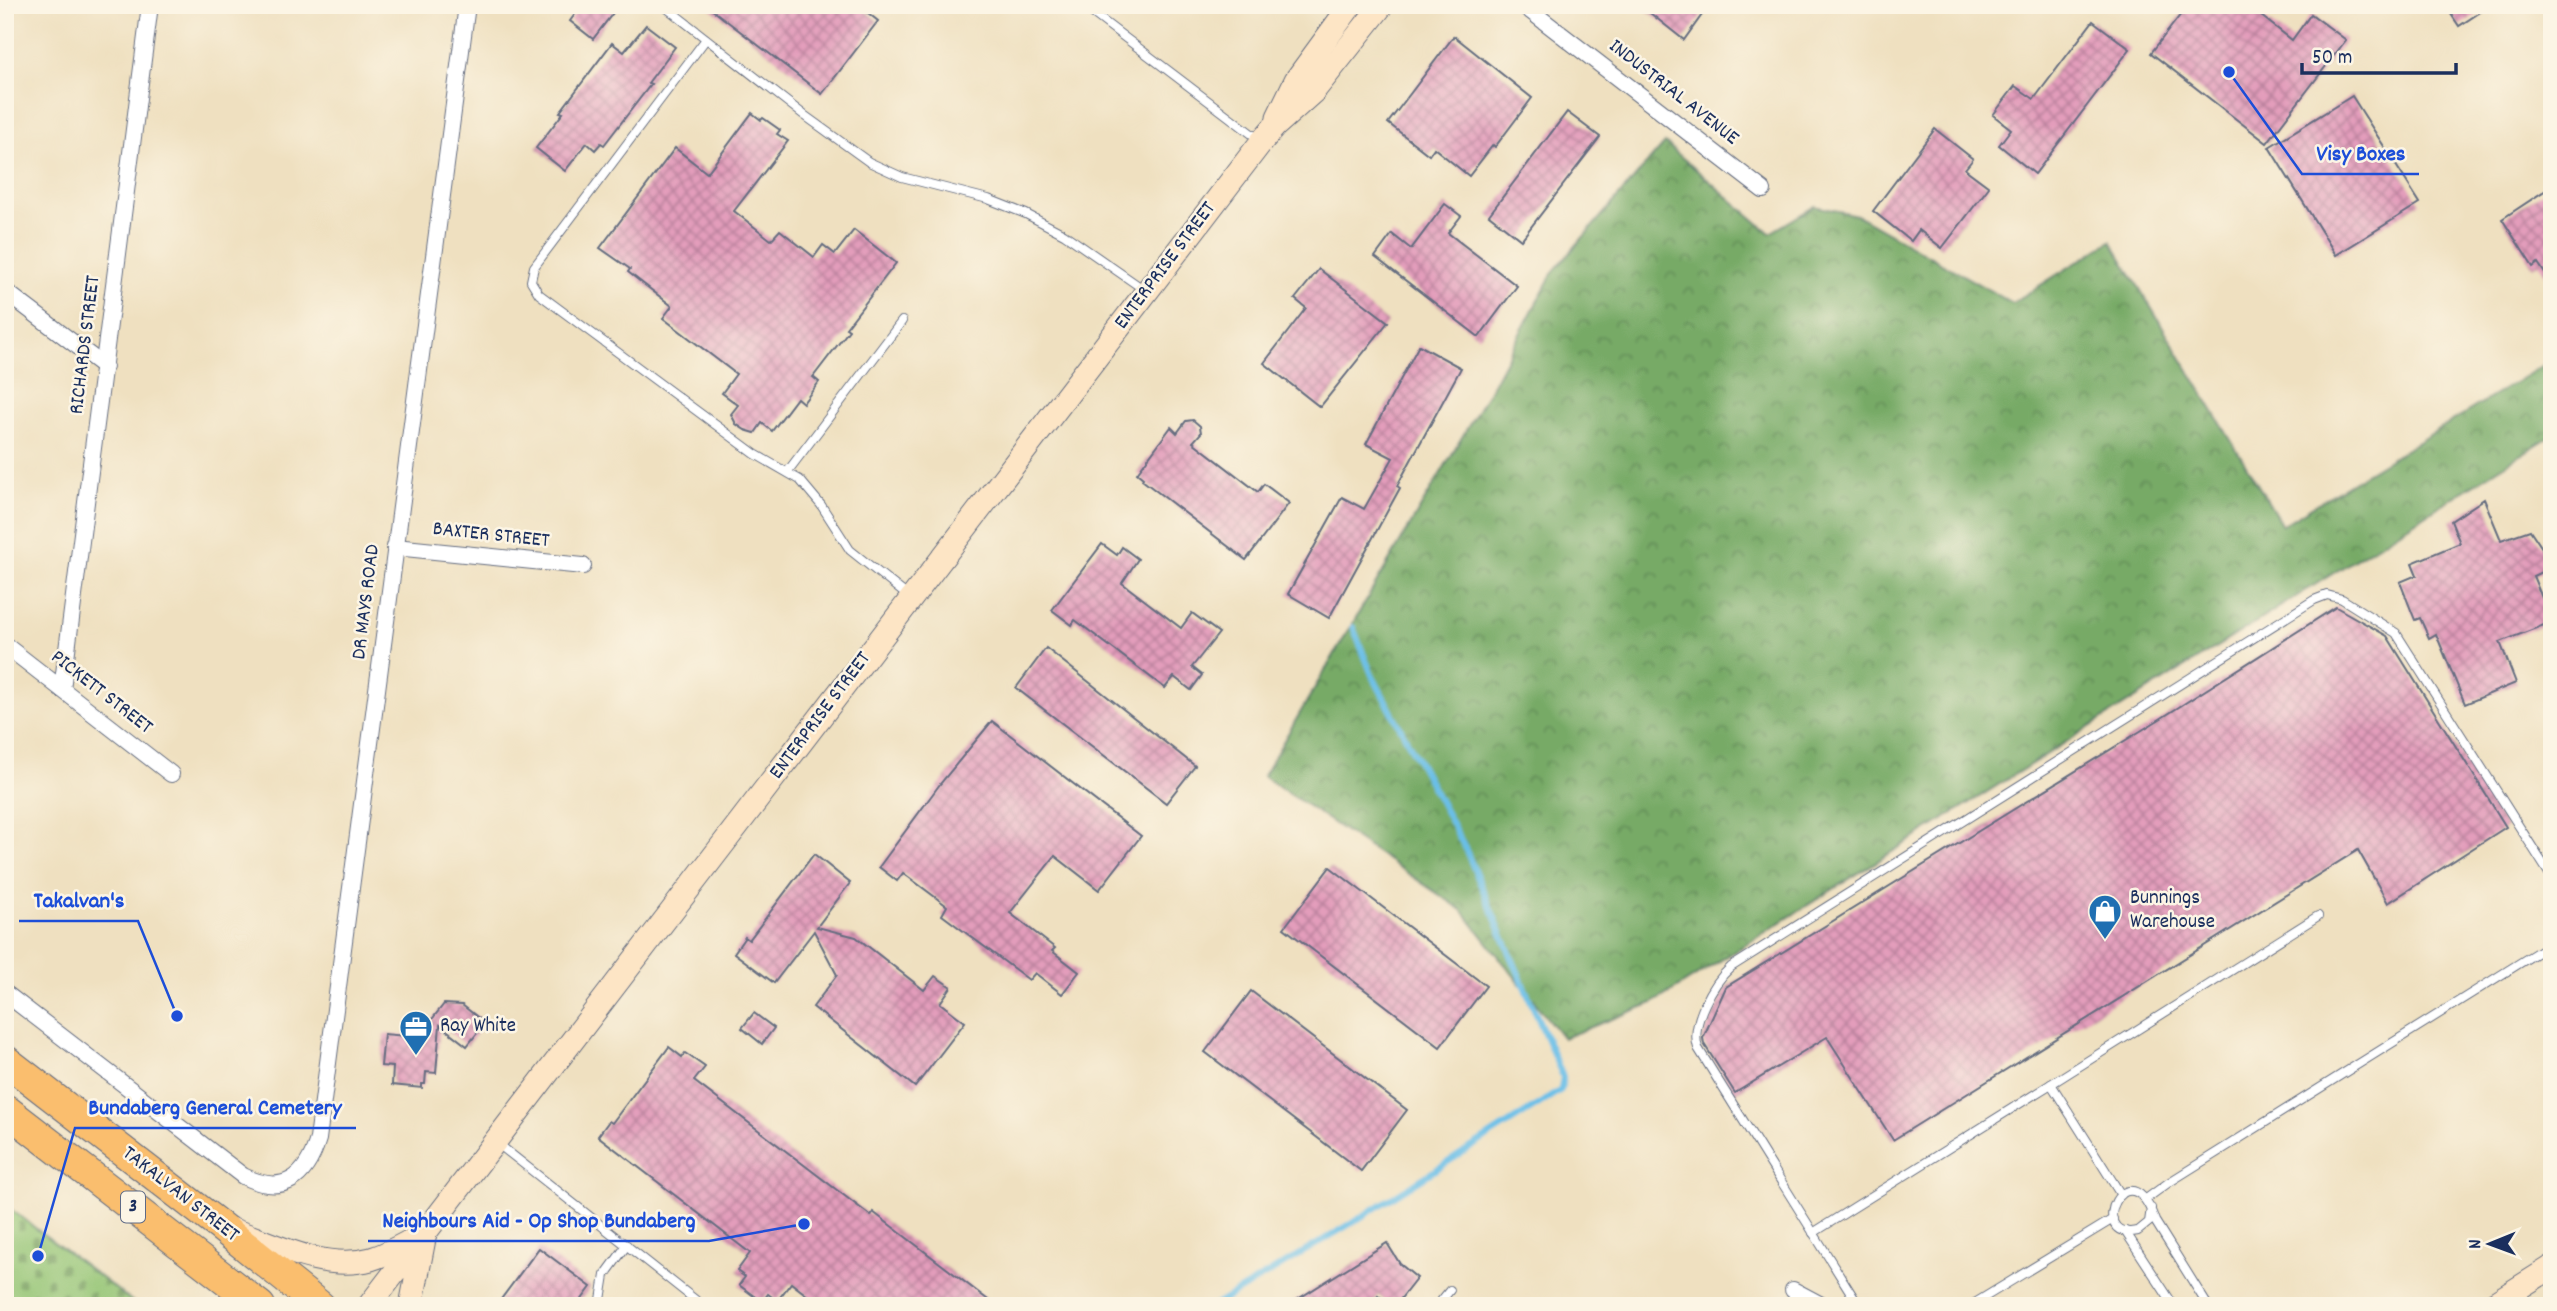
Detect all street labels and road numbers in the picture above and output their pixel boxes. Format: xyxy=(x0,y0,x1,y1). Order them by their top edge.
street label: INDUSTRIAL AVENUE xyxy=(1601,32,1745,154)
street label: ENTERPRISE STREET xyxy=(1108,195,1224,336)
street label: RICHARDS STREET xyxy=(63,273,109,416)
street label: BAXTER STREET xyxy=(431,515,551,557)
street label: DR MAYS ROAD xyxy=(345,542,389,661)
street label: PICKETT STREET xyxy=(43,643,159,743)
street label: ENTERPRISE STREET xyxy=(763,645,879,786)
street label: TAKALVAN STREET xyxy=(115,1140,246,1251)
road number: 3 xyxy=(121,1191,145,1222)

